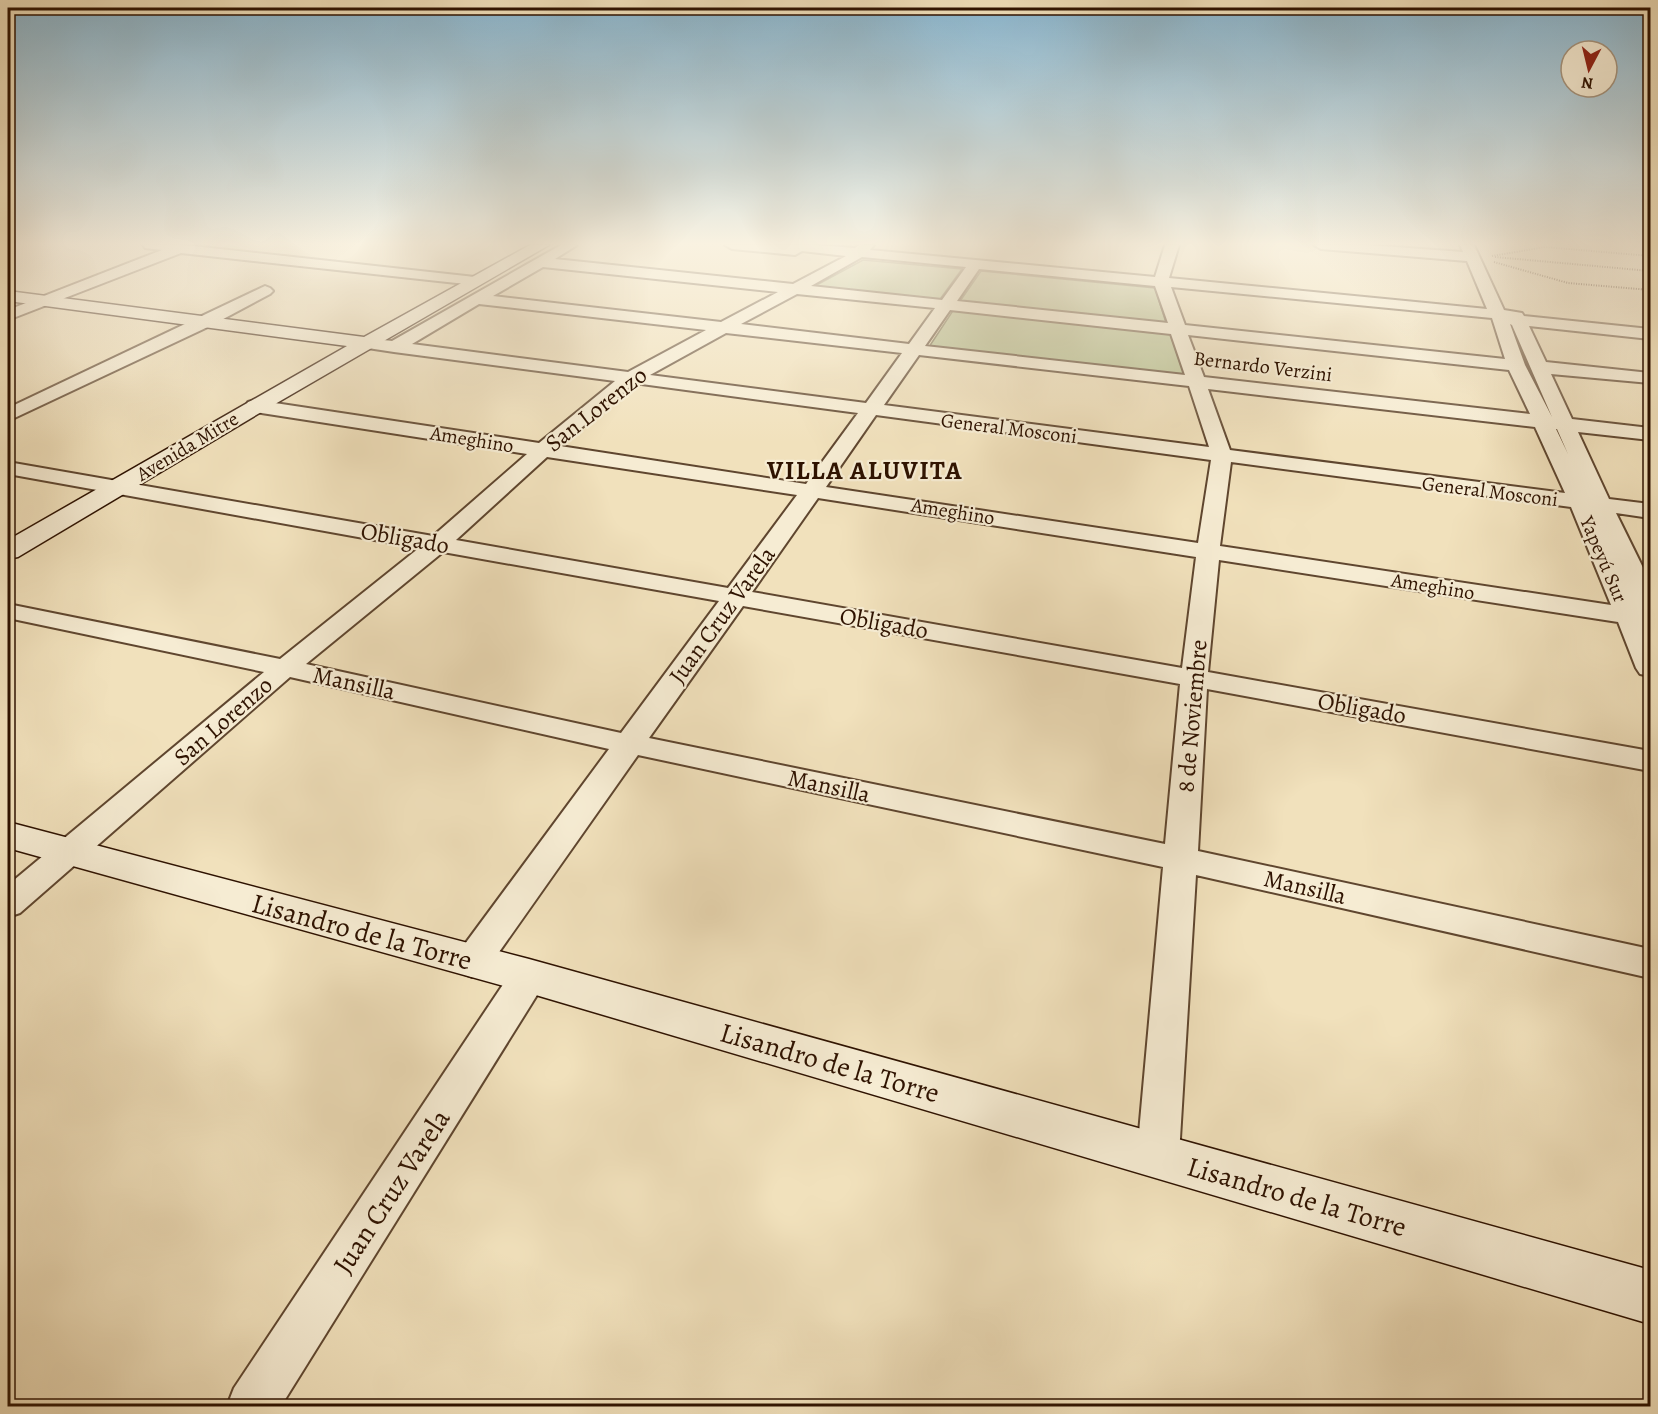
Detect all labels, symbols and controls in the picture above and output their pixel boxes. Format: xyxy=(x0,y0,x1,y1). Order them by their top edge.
north arrow xyxy=(1559,39,1619,99)
text: N xyxy=(1580,71,1594,95)
street label: Bernardo Verzini xyxy=(1192,345,1334,388)
street label: San Lorenzo xyxy=(538,359,654,459)
street label: Avenida Mitre xyxy=(130,405,243,488)
street label: General Mosconi xyxy=(939,407,1078,450)
street label: Ameghino xyxy=(427,419,516,459)
district label: VILLA ALUVITA xyxy=(766,453,963,488)
street label: General Mosconi xyxy=(1420,470,1559,513)
street label: Ameghino xyxy=(908,491,997,531)
street label: Yapeyú Sur xyxy=(1573,511,1634,607)
street label: Obligado xyxy=(358,515,452,562)
street label: Juan Cruz Varela xyxy=(661,539,783,690)
street label: Ameghino xyxy=(1388,566,1477,606)
street label: Obligado xyxy=(837,600,931,647)
street label: 8 de Noviembre xyxy=(1169,638,1215,794)
street label: Mansilla xyxy=(310,659,399,708)
street label: San Lorenzo xyxy=(167,669,279,773)
street label: Obligado xyxy=(1315,685,1409,732)
street label: Mansilla xyxy=(785,762,874,811)
street label: Mansilla xyxy=(1261,862,1350,912)
street label: Lisandro de la Torre xyxy=(247,884,476,980)
street label: Lisandro de la Torre xyxy=(716,1013,944,1112)
street label: Juan Cruz Varela xyxy=(324,1102,459,1281)
street label: Lisandro de la Torre xyxy=(1183,1147,1411,1246)

